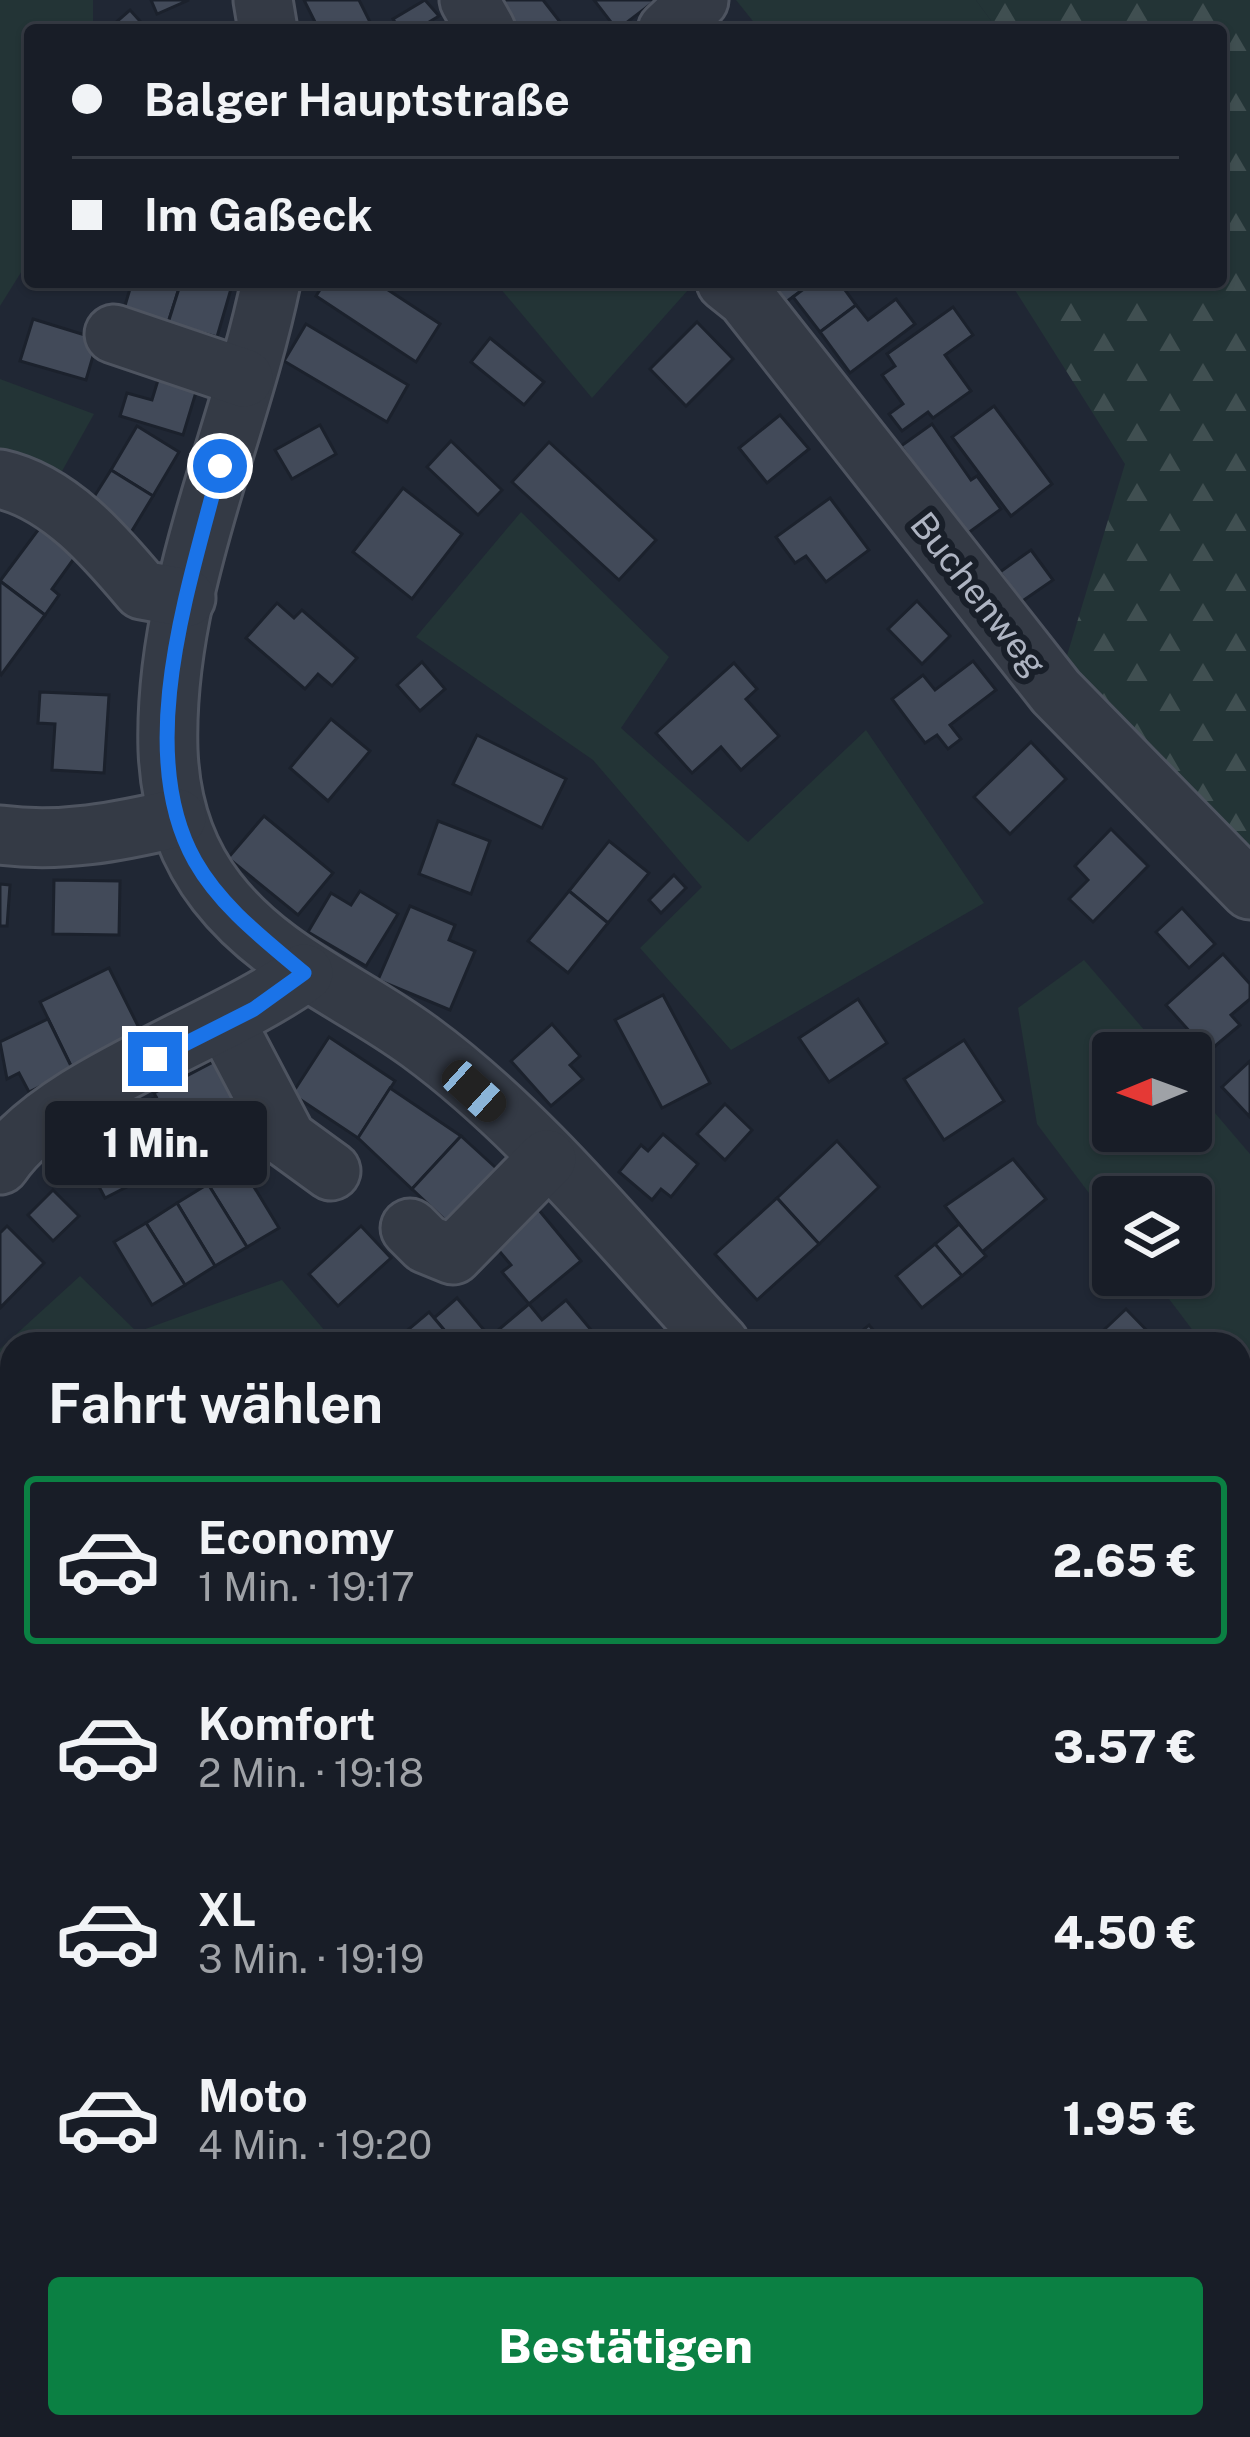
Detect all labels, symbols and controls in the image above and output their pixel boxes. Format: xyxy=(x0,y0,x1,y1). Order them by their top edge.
text: Balger Hauptstraße xyxy=(144,73,570,126)
text: Im Gaßeck xyxy=(144,188,373,241)
route start xyxy=(193,439,247,493)
street label: Buchenweg xyxy=(902,504,1056,684)
route end xyxy=(128,1032,182,1086)
north arrow xyxy=(1092,1032,1212,1152)
map controls xyxy=(1092,1032,1212,1296)
car xyxy=(435,1054,513,1128)
callout: 1 Min. xyxy=(44,1101,266,1185)
text: 1 Min. xyxy=(102,1120,210,1166)
button: layers xyxy=(1092,1176,1212,1296)
text: Fahrt wählen xyxy=(48,1372,383,1435)
icon: car xyxy=(54,1506,162,1614)
text: Economy xyxy=(198,1511,394,1564)
text: 2.65 € xyxy=(1053,1534,1197,1587)
text: 1 Min. · 19:17 xyxy=(198,1564,415,1610)
icon: car xyxy=(54,1692,162,1800)
text: Komfort xyxy=(198,1697,375,1750)
text: 3.57 € xyxy=(1053,1720,1197,1773)
text: 2 Min. · 19:18 xyxy=(198,1750,424,1796)
icon: car xyxy=(54,1878,162,1986)
text: XL xyxy=(198,1883,256,1936)
text: 4.50 € xyxy=(1053,1906,1197,1959)
text: 3 Min. · 19:19 xyxy=(198,1936,424,1982)
icon: car xyxy=(54,2064,162,2172)
text: Moto xyxy=(198,2069,308,2122)
text: 1.95 € xyxy=(1063,2092,1197,2145)
text: 4 Min. · 19:20 xyxy=(198,2122,432,2168)
button: Bestätigen xyxy=(48,2277,1203,2415)

